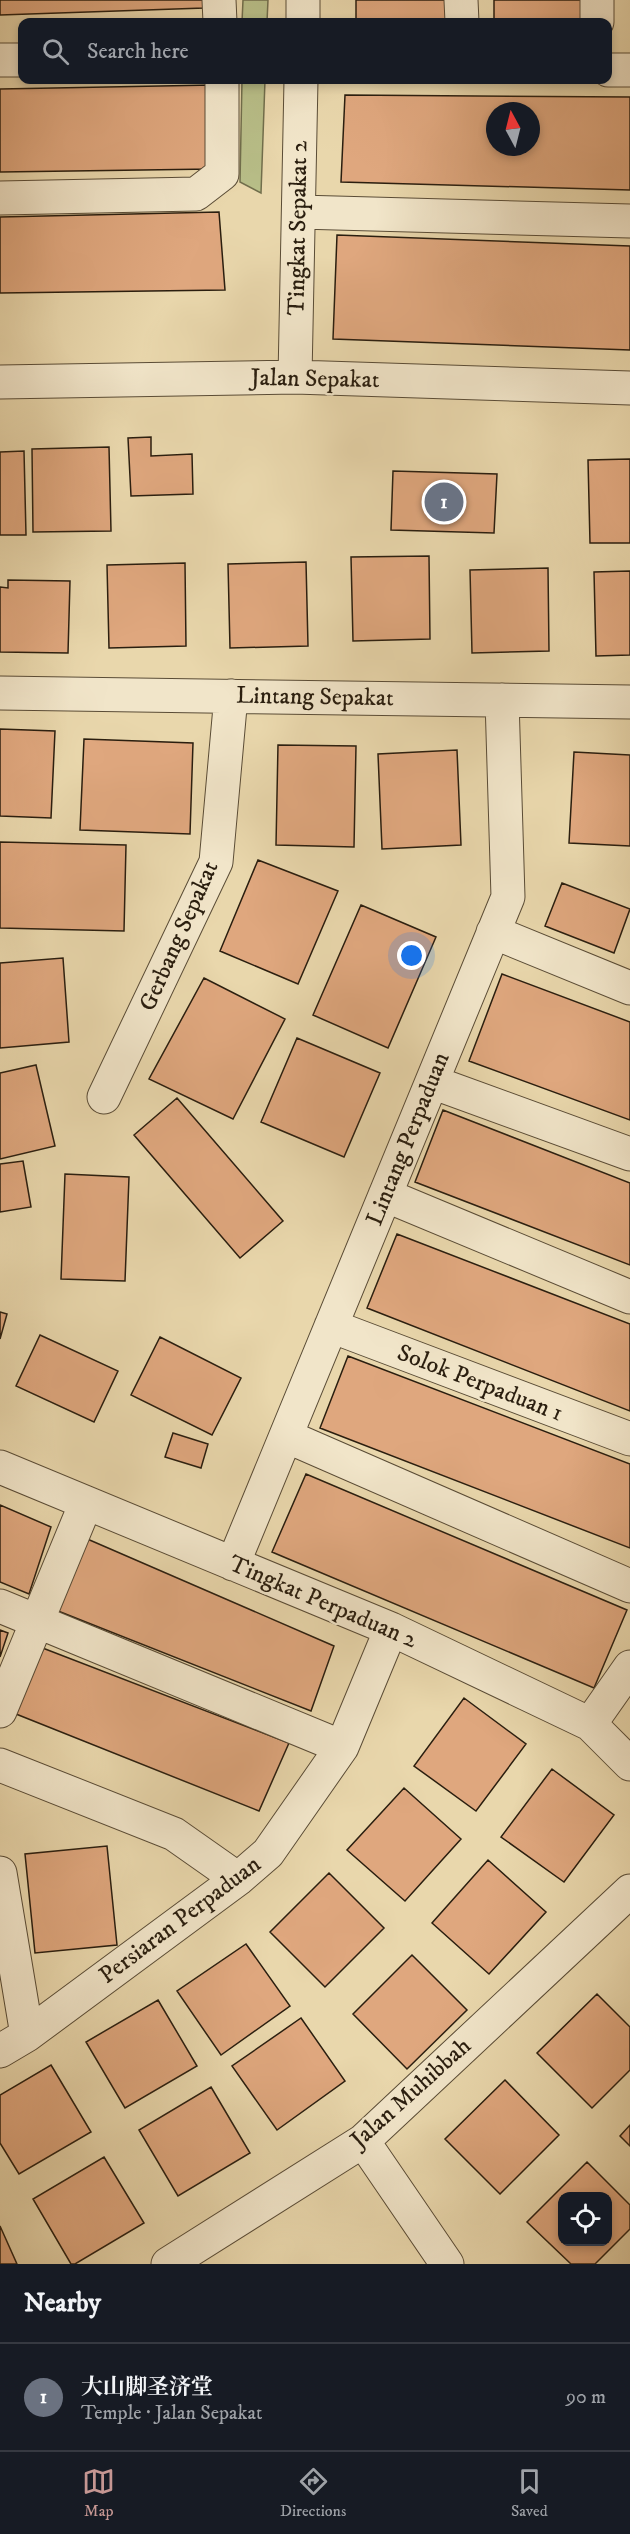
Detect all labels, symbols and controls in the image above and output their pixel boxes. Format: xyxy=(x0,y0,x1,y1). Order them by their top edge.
search box xyxy=(18,18,612,84)
icon: search xyxy=(39,35,72,68)
text: Search here xyxy=(87,38,189,65)
north arrow xyxy=(486,102,540,156)
street label: Tingkat Sepakat 2 xyxy=(281,140,315,316)
street label: Jalan Sepakat xyxy=(248,363,380,395)
pin: 1 xyxy=(424,480,464,524)
street label: Lintang Sepakat xyxy=(236,681,394,713)
street label: Gerbang Sepakat xyxy=(133,856,226,1016)
your location xyxy=(397,941,426,970)
street label: Lintang Perpaduan xyxy=(360,1048,457,1230)
street label: Solok Perpaduan 1 xyxy=(393,1338,567,1428)
street label: Tingkat Perpaduan 2 xyxy=(224,1549,422,1655)
street label: Persiaran Perpaduan xyxy=(93,1849,267,1991)
street label: Jalan Muhibbah xyxy=(343,2031,478,2156)
map controls xyxy=(558,2192,612,2246)
button: locate xyxy=(558,2192,612,2246)
text: Nearby xyxy=(24,2287,101,2320)
text: 大山脚圣济堂 xyxy=(81,2374,213,2401)
text: 1 xyxy=(40,2385,47,2410)
text: 90 m xyxy=(566,2385,606,2410)
text: Temple · Jalan Sepakat xyxy=(81,2401,262,2426)
tab: Map xyxy=(82,2465,115,2521)
tab: Directions xyxy=(280,2465,346,2521)
tab: Saved xyxy=(511,2465,548,2521)

